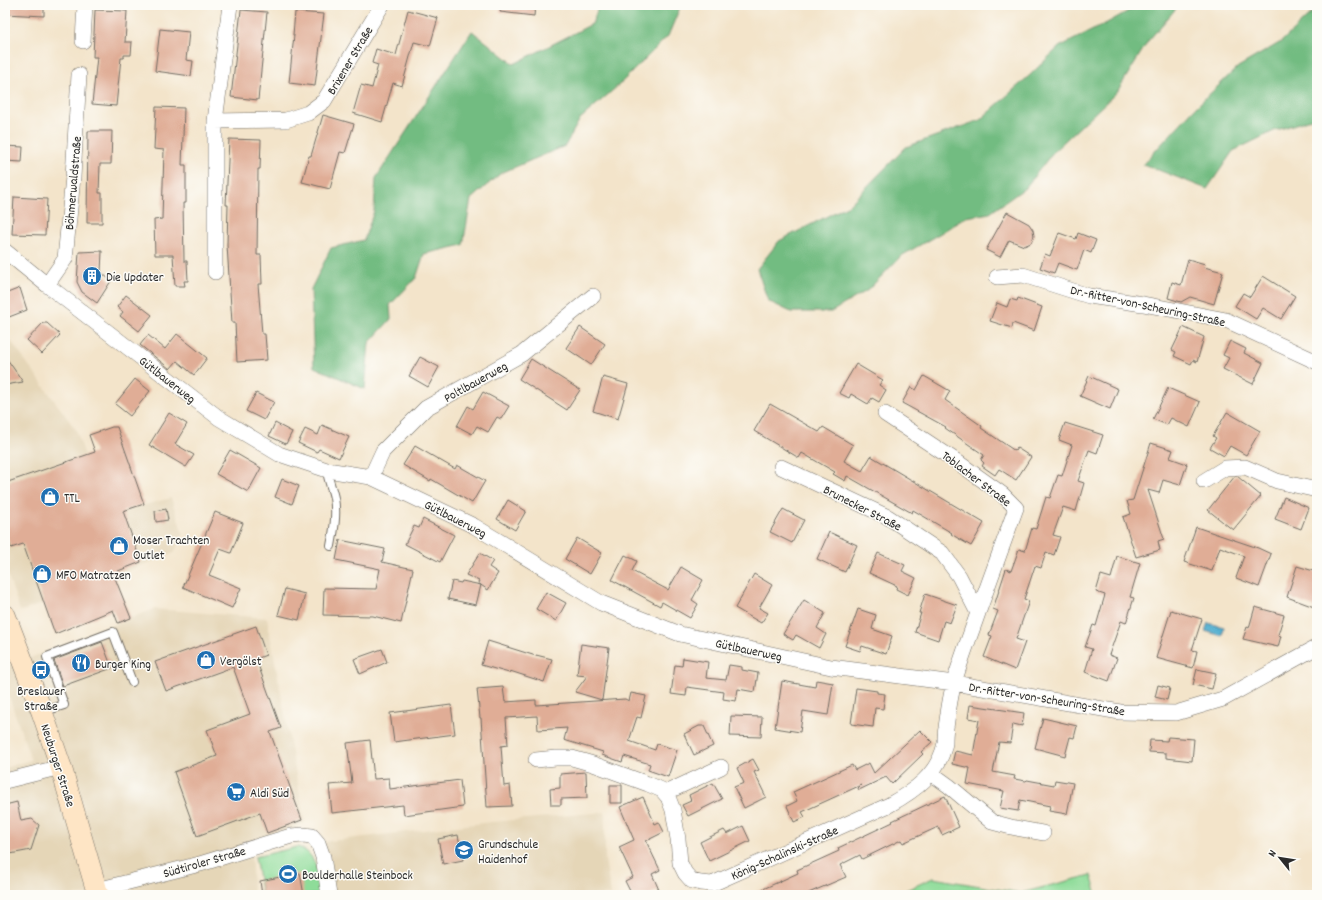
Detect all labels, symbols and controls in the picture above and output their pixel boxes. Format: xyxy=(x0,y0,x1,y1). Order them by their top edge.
street label: Brixener Straße xyxy=(323,23,379,99)
street label: Böhmerwaldstraße xyxy=(61,135,88,231)
building icon: Die Updater xyxy=(81,265,103,287)
place label: Die Updater xyxy=(106,269,164,288)
street label: Dr.-Ritter-von-Scheuring-Straße xyxy=(1068,282,1227,333)
street label: Gütlbauerweg xyxy=(134,353,199,409)
street label: Poltlbauerweg xyxy=(441,358,512,409)
street label: Toblacher Straße xyxy=(937,448,1014,513)
street label: Brunecker Straße xyxy=(819,481,905,537)
shop icon: TTL xyxy=(39,486,61,508)
place label: TTL xyxy=(64,490,80,509)
street label: Gütlbauerweg xyxy=(420,496,490,544)
place label: Moser Trachten Outlet xyxy=(133,532,209,566)
shop icon: Moser Trachten Outlet xyxy=(108,535,130,557)
shop icon: MFO Matratzen xyxy=(31,563,53,585)
place label: MFO Matratzen xyxy=(56,567,131,586)
street label: Gütlbauerweg xyxy=(713,635,784,668)
shop icon: Vergölst xyxy=(195,649,217,671)
restaurant icon: Burger King xyxy=(70,652,92,674)
place label: Vergölst xyxy=(220,653,262,672)
place label: Burger King xyxy=(95,656,151,675)
bus stop icon: Breslauer Straße xyxy=(30,659,52,681)
street label: Dr.-Ritter-von-Scheuring-Straße xyxy=(967,679,1126,722)
place label: Breslauer Straße xyxy=(17,683,65,717)
street label: Neuburger Straße xyxy=(34,722,79,810)
supermarket icon: Aldi Süd xyxy=(225,781,247,803)
place label: Aldi Süd xyxy=(250,785,289,804)
street label: König-Schalinski-Straße xyxy=(728,822,842,887)
place label: Grundschule Haidenhof xyxy=(478,836,538,870)
north arrow xyxy=(1260,838,1300,878)
school or university icon: Grundschule Haidenhof xyxy=(453,839,475,861)
street label: Südtiroler Straße xyxy=(161,842,249,884)
text: N xyxy=(1265,847,1282,860)
sports icon: Boulderhalle Steinbock xyxy=(277,863,299,885)
place label: Boulderhalle Steinbock xyxy=(302,867,413,886)

